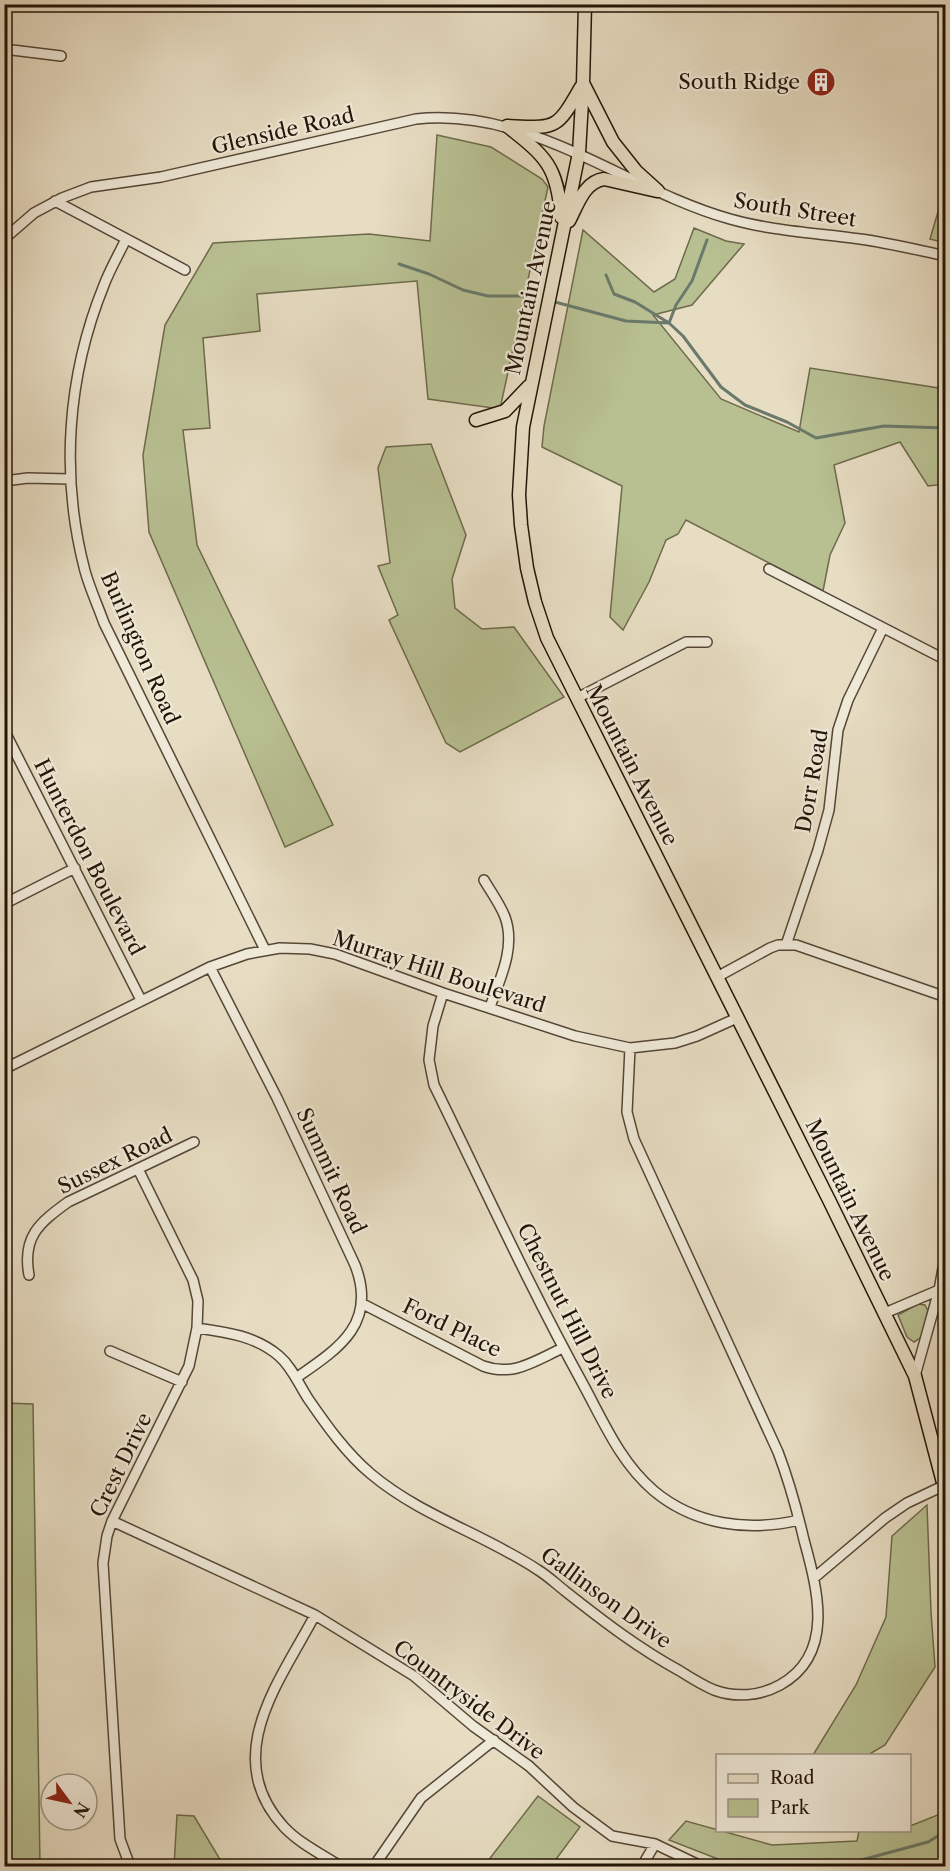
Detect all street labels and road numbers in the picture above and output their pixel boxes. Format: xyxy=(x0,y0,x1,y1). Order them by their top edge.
street label: Glenside Road xyxy=(209,102,357,159)
street label: South Street xyxy=(732,187,859,232)
street label: Mountain Avenue xyxy=(500,199,561,377)
street label: Burlington Road xyxy=(96,568,185,728)
street label: Mountain Avenue xyxy=(581,680,684,849)
street label: Dorr Road xyxy=(790,727,833,835)
street label: Hunterdon Boulevard xyxy=(29,754,150,959)
street label: Murray Hill Boulevard xyxy=(330,925,549,1018)
street label: Summit Road xyxy=(291,1104,372,1238)
street label: Mountain Avenue xyxy=(800,1115,901,1285)
street label: Sussex Road xyxy=(53,1122,176,1199)
street label: Chestnut Hill Drive xyxy=(512,1219,623,1403)
street label: Ford Place xyxy=(399,1293,506,1362)
street label: Crest Drive xyxy=(85,1408,157,1521)
street label: Gallinson Drive xyxy=(536,1542,676,1653)
street label: Countryside Drive xyxy=(389,1635,550,1765)

